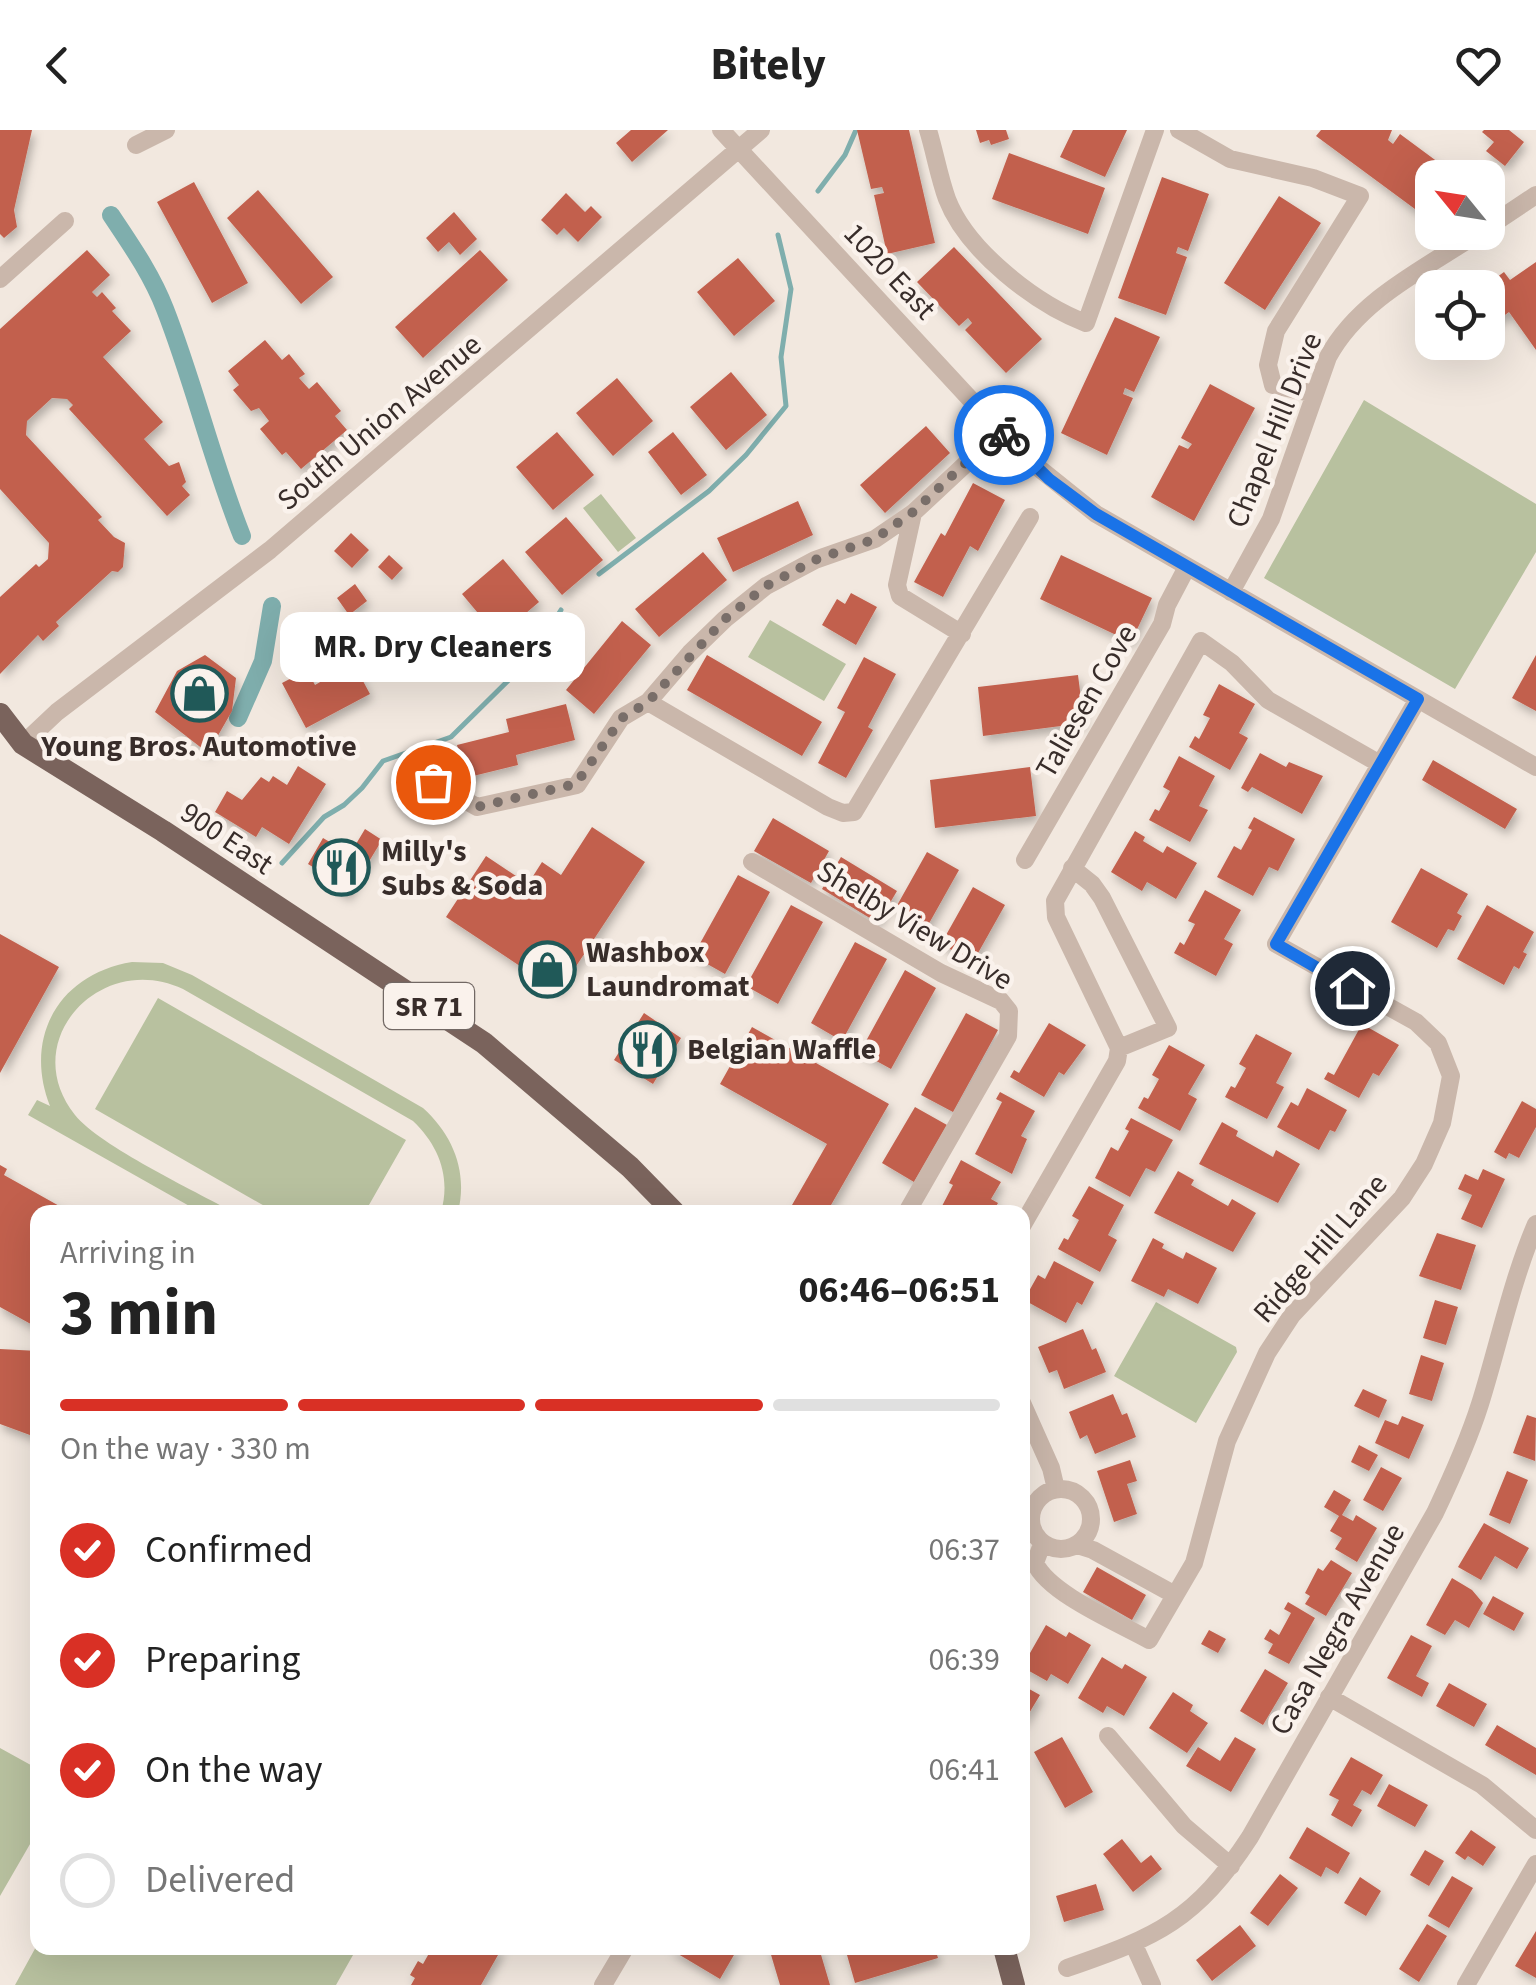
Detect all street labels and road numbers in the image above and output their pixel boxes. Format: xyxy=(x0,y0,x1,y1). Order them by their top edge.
street label: 1020 East xyxy=(833,213,946,329)
street label: South Union Avenue xyxy=(268,324,491,521)
street label: Chapel Hill Drive xyxy=(1216,326,1333,534)
street label: Taliesen Cove xyxy=(1025,617,1148,786)
street label: 900 East xyxy=(172,792,282,885)
street label: Shelby View Drive xyxy=(809,850,1021,1001)
road number: SR 71 xyxy=(384,983,474,1029)
street label: Ridge Hill Lane xyxy=(1243,1164,1398,1333)
street label: Casa Negra Avenue xyxy=(1259,1515,1416,1743)

